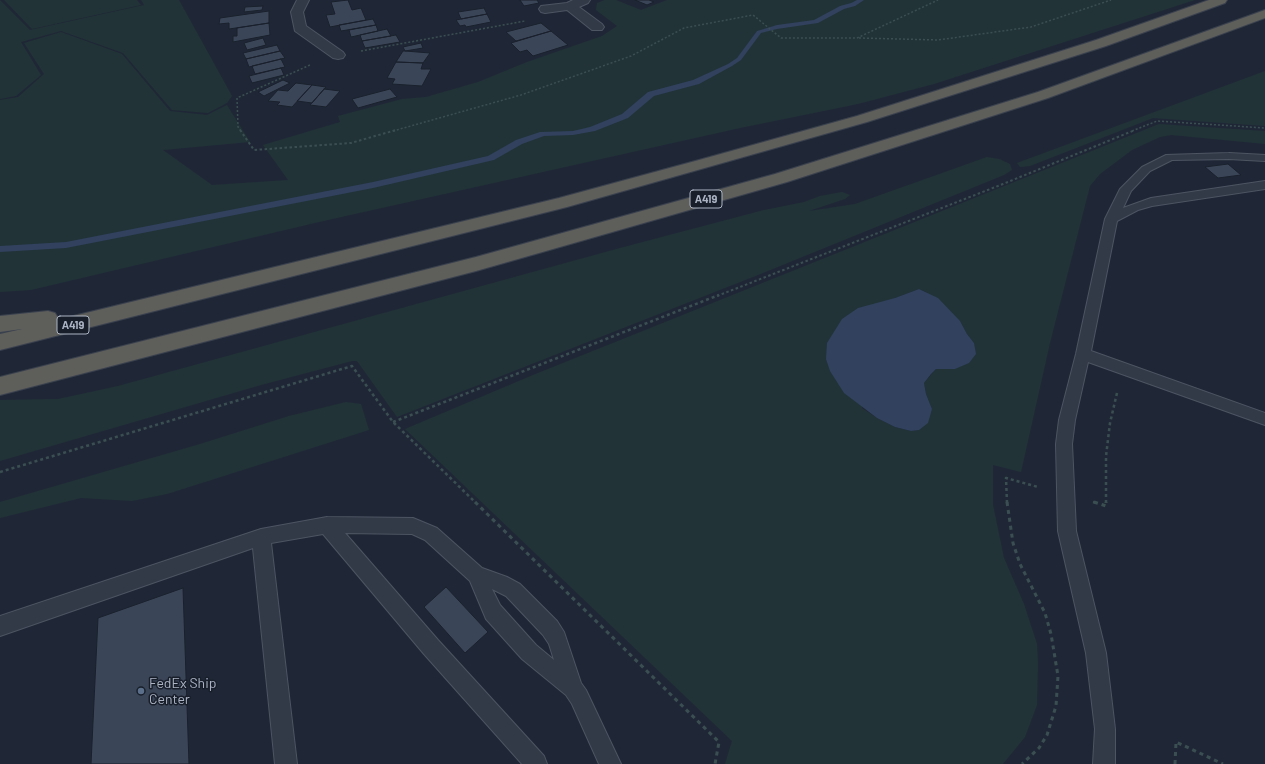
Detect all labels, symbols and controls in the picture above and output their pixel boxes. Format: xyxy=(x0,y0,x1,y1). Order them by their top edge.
road number: A419 xyxy=(690,190,722,208)
road number: A419 xyxy=(57,316,89,334)
place label: FedEx Ship Center xyxy=(149,675,216,708)
marker: FedEx Ship Center xyxy=(136,686,146,696)

